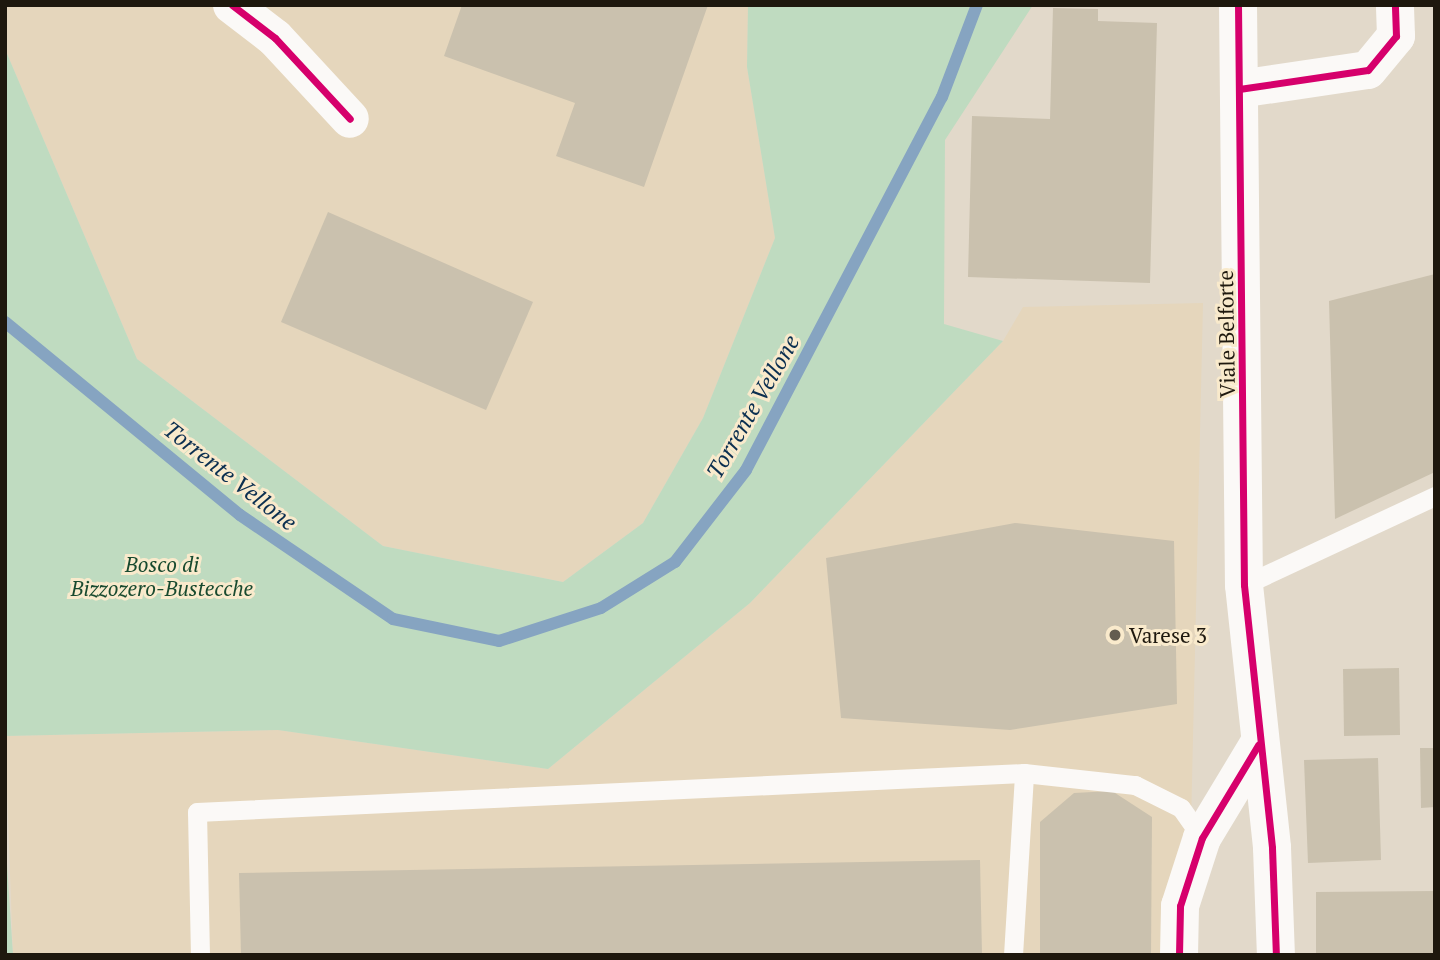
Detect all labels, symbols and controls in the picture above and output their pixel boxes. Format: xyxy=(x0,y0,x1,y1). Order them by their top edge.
street label: Viale Belforte xyxy=(1212,270,1240,398)
water label: Torrente Vellone xyxy=(701,330,805,484)
water label: Torrente Vellone xyxy=(158,415,302,537)
park label: Bosco di Bizzozero-Bustecche xyxy=(71,551,253,601)
place label: Varese 3 xyxy=(1129,622,1207,648)
marker: Varese 3 xyxy=(1107,627,1123,643)

